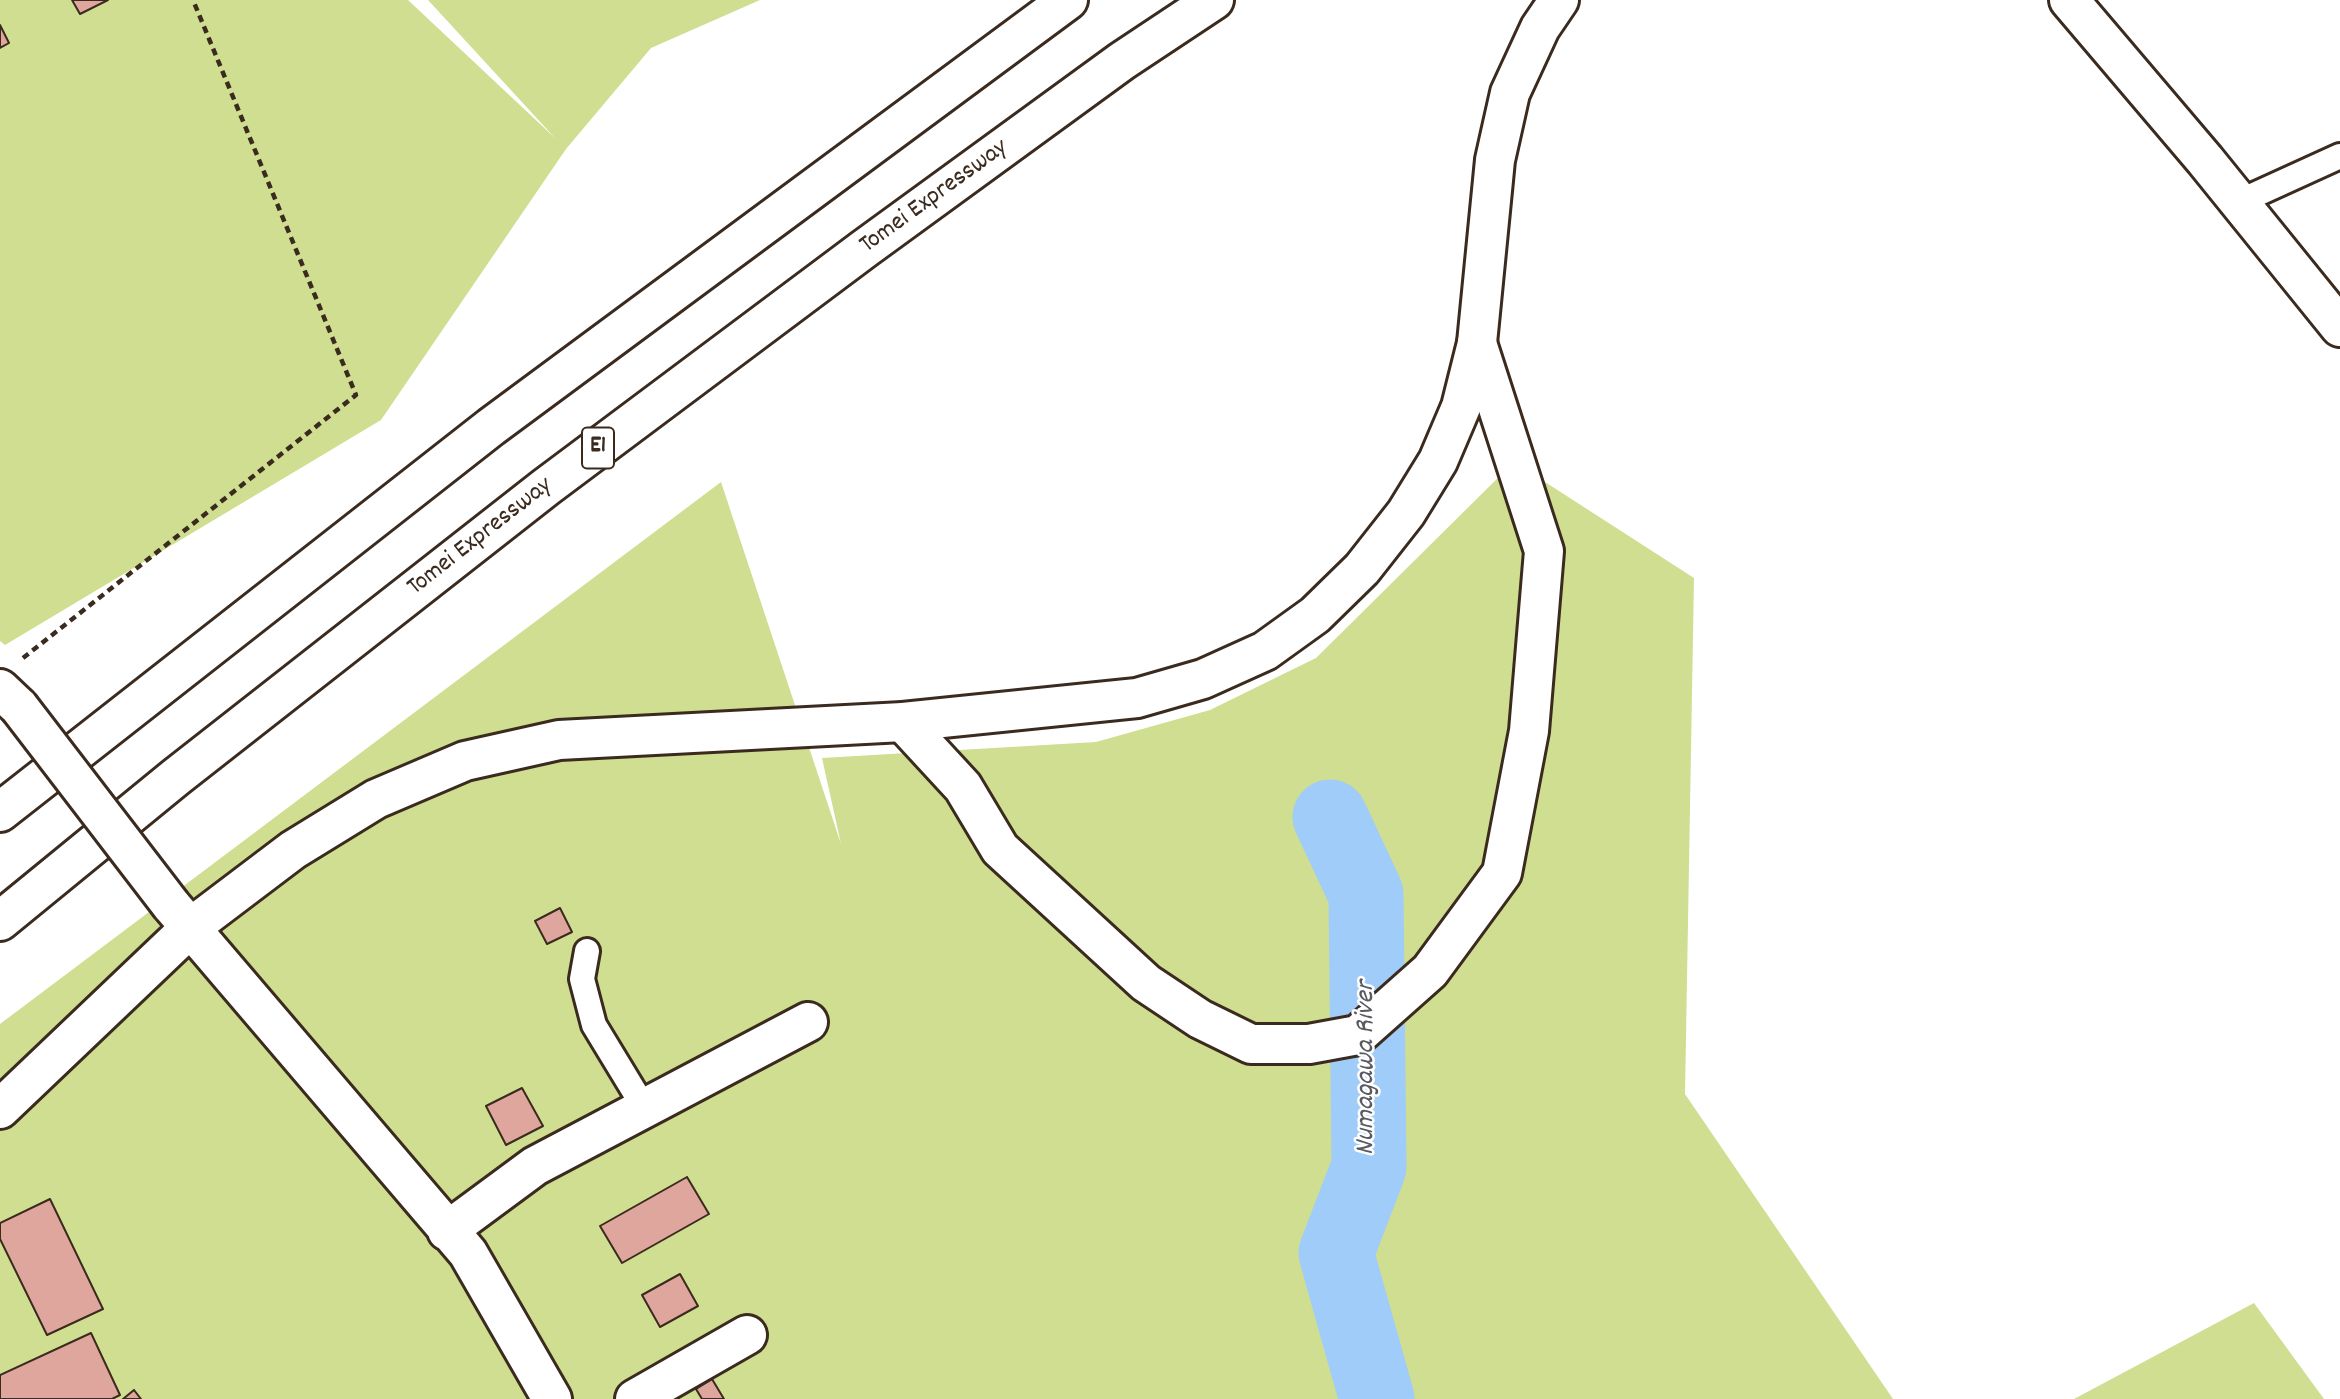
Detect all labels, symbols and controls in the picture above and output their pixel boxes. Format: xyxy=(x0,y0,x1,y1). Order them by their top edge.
street label: Tomei Expressway xyxy=(855,134,1015,262)
road number: E1 xyxy=(582,428,614,468)
street label: Tomei Expressway xyxy=(402,472,560,604)
water label: Numagawa River xyxy=(1351,981,1385,1155)

